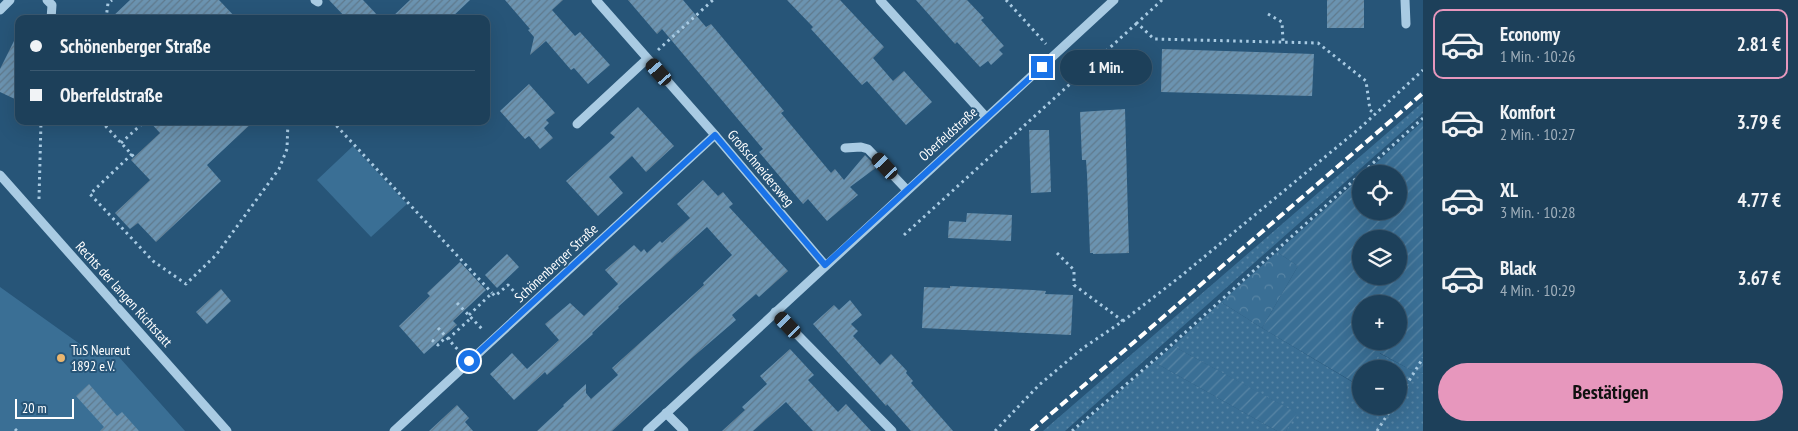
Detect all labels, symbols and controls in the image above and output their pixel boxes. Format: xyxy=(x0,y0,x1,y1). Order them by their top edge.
icon: car xyxy=(1440,22,1485,67)
text: Economy xyxy=(1500,22,1560,46)
text: 2.81 € xyxy=(1737,32,1781,56)
text: Schönenberger Straße xyxy=(60,34,211,58)
text: 1 Min. · 10:26 xyxy=(1500,46,1575,66)
callout: 1 Min. xyxy=(1060,50,1152,84)
car xyxy=(643,56,674,88)
route end xyxy=(1031,56,1053,78)
text: 1 Min. xyxy=(1088,57,1124,77)
text: Oberfeldstraße xyxy=(60,83,163,107)
icon: car xyxy=(1440,100,1485,145)
text: Komfort xyxy=(1500,100,1555,124)
street label: Oberfeldstraße xyxy=(915,103,981,165)
text: 3.79 € xyxy=(1737,110,1781,134)
text: 2 Min. · 10:27 xyxy=(1500,124,1575,144)
street label: Großschneidersweg xyxy=(724,126,798,210)
car xyxy=(869,150,900,182)
map controls xyxy=(1352,165,1407,415)
button: locate xyxy=(1352,165,1407,220)
icon: car xyxy=(1440,178,1485,223)
text: XL xyxy=(1500,178,1518,202)
text: 4.77 € xyxy=(1738,188,1781,212)
text: 3 Min. · 10:28 xyxy=(1500,202,1575,222)
street label: Schönenberger Straße xyxy=(511,220,602,306)
button: layers xyxy=(1352,230,1407,285)
street label: Rechts der langen Richtstatt xyxy=(72,238,176,351)
icon: car xyxy=(1440,256,1485,301)
text: Black xyxy=(1500,256,1536,280)
text: 3.67 € xyxy=(1738,266,1781,290)
text: 4 Min. · 10:29 xyxy=(1500,280,1575,300)
button: + xyxy=(1352,295,1407,350)
car xyxy=(772,309,803,341)
place label: TuS Neureut 1892 e.V. xyxy=(71,341,130,375)
route start xyxy=(458,350,480,372)
marker: TuS Neureut 1892 e.V. xyxy=(55,352,67,364)
button: − xyxy=(1352,360,1407,415)
button: Bestätigen xyxy=(1438,363,1783,421)
scale bar xyxy=(15,396,74,419)
text: 20 m xyxy=(22,399,47,417)

